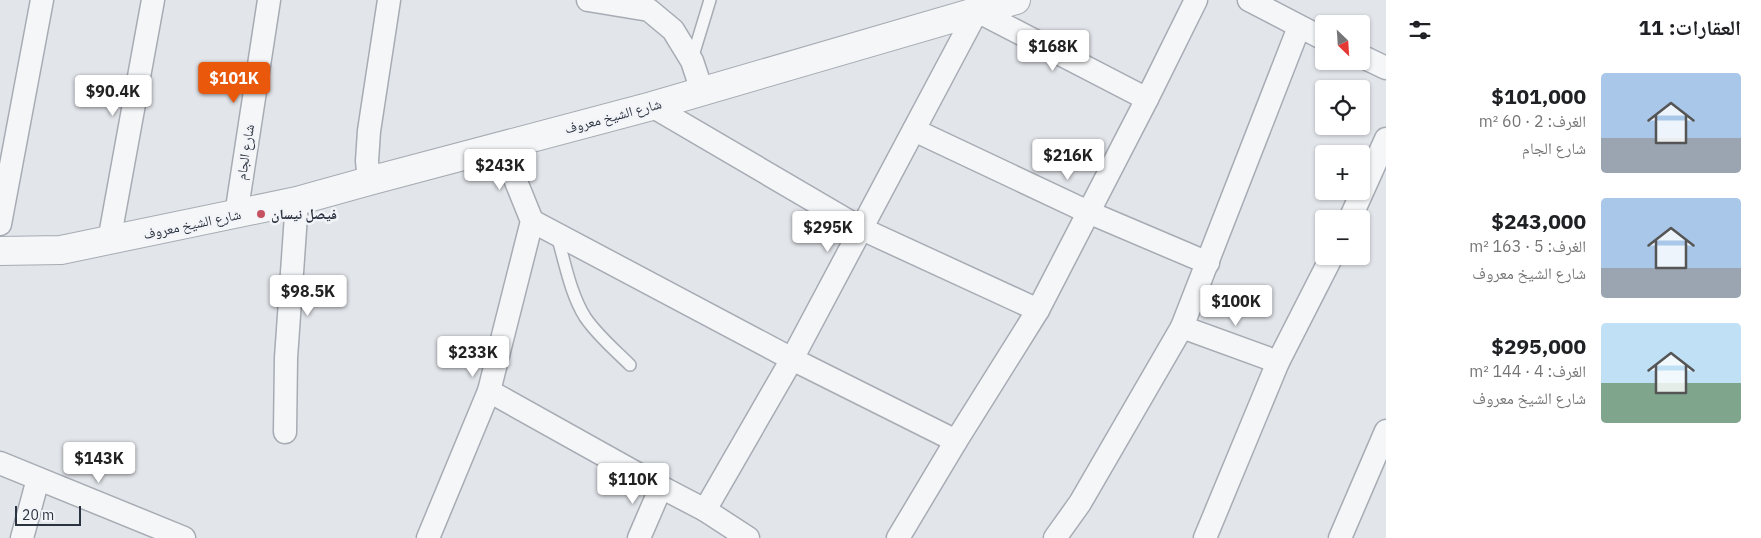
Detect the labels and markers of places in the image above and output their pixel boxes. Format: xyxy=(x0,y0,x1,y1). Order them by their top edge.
pin: $168K xyxy=(1018,30,1088,72)
pin: $101K xyxy=(199,62,269,104)
pin: $90.4K xyxy=(72,74,154,117)
pin: $216K xyxy=(1033,138,1103,181)
pin: $243K xyxy=(465,148,535,191)
place label: فيصل نيسان xyxy=(271,205,337,223)
marker: فيصل نيسان xyxy=(255,208,267,220)
pin: $295K xyxy=(793,210,863,253)
pin: $98.5K xyxy=(267,274,349,317)
pin: $100K xyxy=(1201,284,1271,327)
pin: $233K xyxy=(438,336,508,378)
pin: $143K xyxy=(64,442,134,484)
pin: $110K xyxy=(598,462,668,505)

